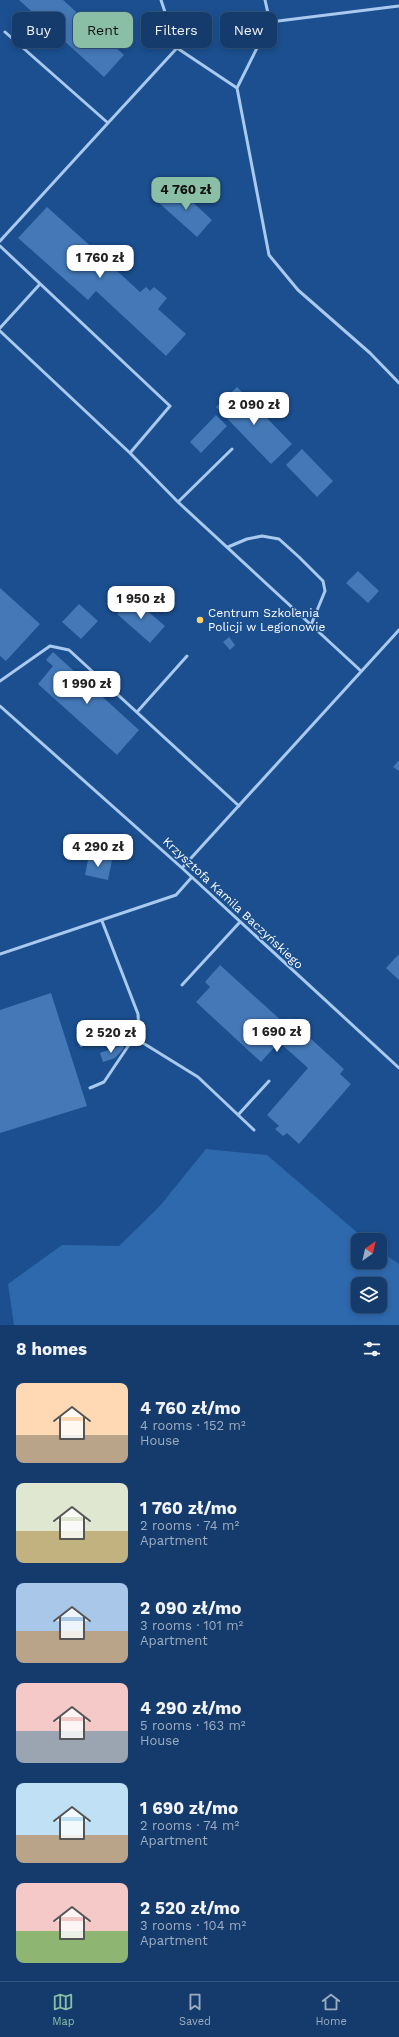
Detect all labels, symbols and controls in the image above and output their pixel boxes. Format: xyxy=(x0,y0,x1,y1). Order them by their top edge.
chip: Buy xyxy=(12,12,65,48)
chip: Rent xyxy=(73,12,133,48)
chip: Filters xyxy=(141,12,212,48)
chip: New xyxy=(220,12,277,48)
pin: 4 760 zł xyxy=(145,177,227,211)
text: 4 760 zł xyxy=(160,182,212,197)
pin: 1 760 zł xyxy=(59,245,141,279)
text: 1 760 zł xyxy=(76,250,124,265)
pin: 2 090 zł xyxy=(213,392,295,426)
text: 2 090 zł xyxy=(228,397,280,412)
pin: 1 950 zł xyxy=(100,586,182,620)
text: 1 950 zł xyxy=(117,591,165,606)
place label: Centrum Szkolenia Policji w Legionowie xyxy=(208,606,325,634)
marker: Centrum Szkolenia Policji w Legionowie xyxy=(195,615,205,625)
pin: 1 990 zł xyxy=(46,671,128,705)
text: 1 990 zł xyxy=(62,676,112,691)
pin: 4 290 zł xyxy=(57,834,139,868)
street label: Krzysztofa Kamila Baczyńskiego xyxy=(160,834,306,972)
text: 4 290 zł xyxy=(72,839,124,854)
pin: 1 690 zł xyxy=(236,1019,318,1053)
pin: 2 520 zł xyxy=(70,1020,152,1054)
text: 1 690 zł xyxy=(252,1024,302,1039)
text: 2 520 zł xyxy=(86,1025,136,1040)
north arrow xyxy=(351,1233,387,1269)
map controls xyxy=(351,1233,387,1313)
button: layers xyxy=(351,1277,387,1313)
icon: filters xyxy=(361,1338,383,1360)
text: 8 homes xyxy=(16,1339,87,1359)
text: 4 760 zł/mo xyxy=(140,1398,241,1418)
icon: home xyxy=(48,1399,96,1447)
text: 4 rooms · 152 m² xyxy=(140,1418,246,1433)
text: House xyxy=(140,1433,180,1448)
text: 1 760 zł/mo xyxy=(140,1498,237,1518)
icon: home xyxy=(48,1499,96,1547)
text: 2 rooms · 74 m² xyxy=(140,1518,239,1533)
text: Apartment xyxy=(140,1533,208,1548)
text: 2 090 zł/mo xyxy=(140,1598,241,1618)
icon: home xyxy=(48,1599,96,1647)
text: 3 rooms · 101 m² xyxy=(140,1618,243,1633)
text: Apartment xyxy=(140,1633,208,1648)
text: 4 290 zł/mo xyxy=(140,1698,241,1718)
icon: home xyxy=(48,1699,96,1747)
text: 5 rooms · 163 m² xyxy=(140,1718,246,1733)
text: House xyxy=(140,1733,180,1748)
text: 1 690 zł/mo xyxy=(140,1798,238,1818)
icon: home xyxy=(48,1799,96,1847)
text: 2 rooms · 74 m² xyxy=(140,1818,239,1833)
text: Apartment xyxy=(140,1833,208,1848)
text: 2 520 zł/mo xyxy=(140,1898,240,1918)
icon: home xyxy=(48,1899,96,1947)
text: 3 rooms · 104 m² xyxy=(140,1918,246,1933)
text: Apartment xyxy=(140,1933,208,1948)
tab: Map xyxy=(52,1991,75,2028)
tab: Saved xyxy=(179,1991,211,2028)
tab: Home xyxy=(315,1991,347,2028)

